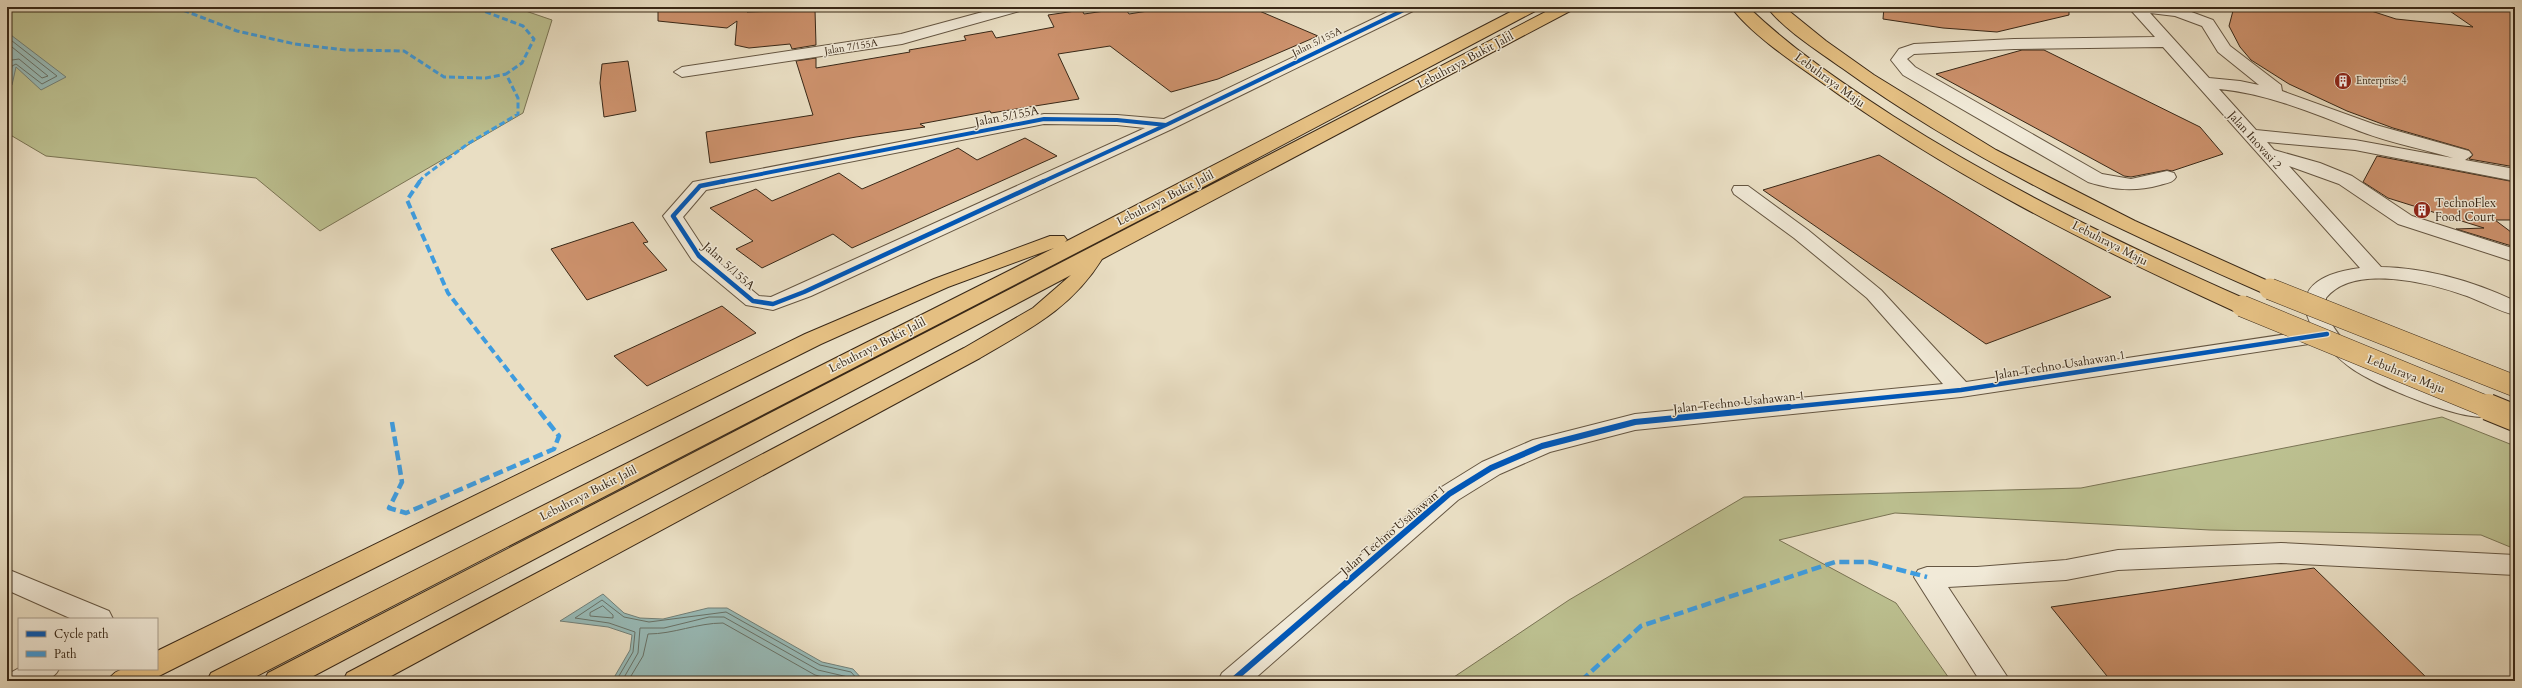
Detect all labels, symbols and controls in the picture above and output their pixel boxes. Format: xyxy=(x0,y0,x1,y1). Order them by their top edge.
street label: Jalan 5/155A xyxy=(1288,24,1345,61)
street label: Lebuhraya Bukit Jalil xyxy=(1414,28,1516,92)
street label: Jalan 7/155A xyxy=(821,36,880,58)
street label: Lebuhraya Maju xyxy=(1792,49,1869,111)
building icon: Enterprise 4 xyxy=(2333,71,2353,91)
place label: Enterprise 4 xyxy=(2356,74,2407,88)
street label: Jalan 5/155A xyxy=(972,102,1041,130)
street label: Jalan Inovasi 2 xyxy=(2223,106,2285,172)
street label: Lebuhraya Bukit Jalil xyxy=(1114,167,1216,229)
place label: TechnoFlex Food Court xyxy=(2435,195,2496,225)
building icon: TechnoFlex Food Court xyxy=(2412,200,2432,220)
street label: Lebuhraya Maju xyxy=(2069,217,2151,269)
street label: Jalan 5/155A xyxy=(698,237,759,294)
street label: Lebuhraya Bukit Jalil xyxy=(826,314,928,376)
street label: Jalan Techno Usahawan 1 xyxy=(1992,347,2127,384)
street label: Lebuhraya Maju xyxy=(2364,351,2448,397)
street label: Jalan Techno Usahawan 1 xyxy=(1670,387,1806,417)
street label: Lebuhraya Bukit Jalil xyxy=(537,462,639,524)
street label: Jalan Techno Usahawan 1 xyxy=(1336,481,1449,580)
legend xyxy=(18,618,158,670)
text: Cycle path xyxy=(54,626,109,642)
text: Path xyxy=(54,646,77,662)

